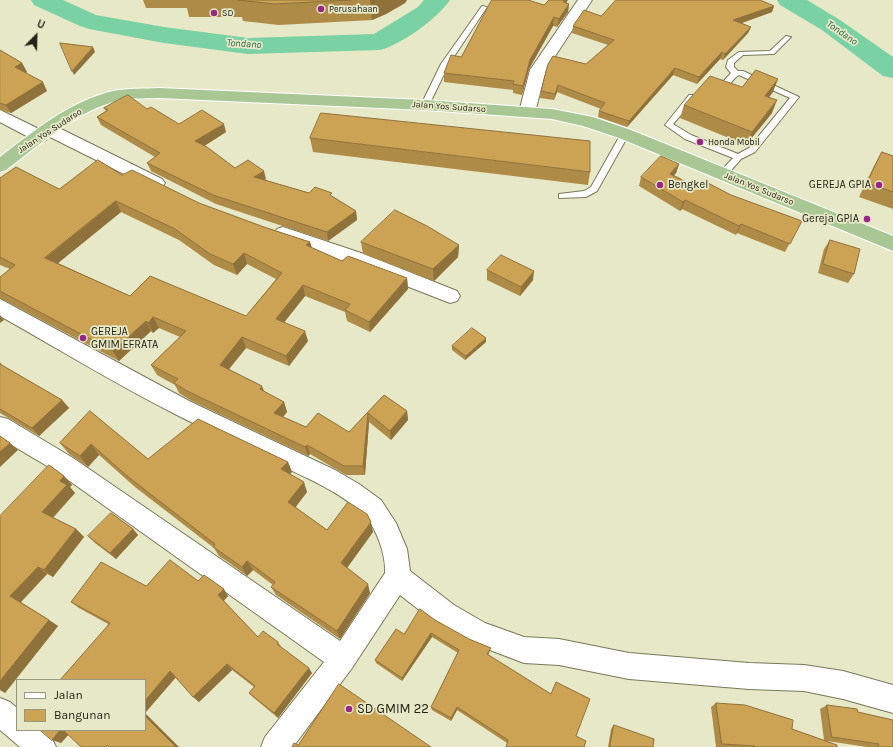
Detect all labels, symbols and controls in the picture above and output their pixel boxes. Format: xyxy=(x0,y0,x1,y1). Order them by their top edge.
marker: Perusahaan xyxy=(316,4,326,14)
place label: Perusahaan xyxy=(329,4,378,14)
marker: SD xyxy=(209,8,219,18)
place label: SD xyxy=(222,8,233,18)
north arrow xyxy=(16,16,56,56)
text: U xyxy=(35,17,47,32)
water label: Tondano xyxy=(824,18,860,48)
water label: Tondano xyxy=(226,37,262,51)
street label: Jalan Yos Sudarso xyxy=(412,99,486,115)
street label: Jalan Yos Sudarso xyxy=(16,106,84,156)
marker: Honda Mobil xyxy=(695,137,705,147)
place label: Honda Mobil xyxy=(708,137,760,147)
street label: Jalan Yos Sudarso xyxy=(723,170,795,208)
place label: Bengkel xyxy=(668,178,708,192)
place label: GEREJA GPIA xyxy=(809,178,871,192)
marker: Bengkel xyxy=(655,180,665,190)
marker: GEREJA GPIA xyxy=(874,180,884,190)
place label: Gereja GPIA xyxy=(802,212,859,226)
marker: Gereja GPIA xyxy=(862,214,872,224)
place label: GEREJA GMIM EFRATA xyxy=(91,325,158,351)
marker: GEREJA GMIM EFRATA xyxy=(78,333,88,343)
legend xyxy=(16,679,146,731)
text: Jalan xyxy=(54,688,83,702)
place label: SD GMIM 22 xyxy=(357,701,429,717)
marker: SD GMIM 22 xyxy=(344,704,354,714)
text: Bangunan xyxy=(54,708,110,722)

